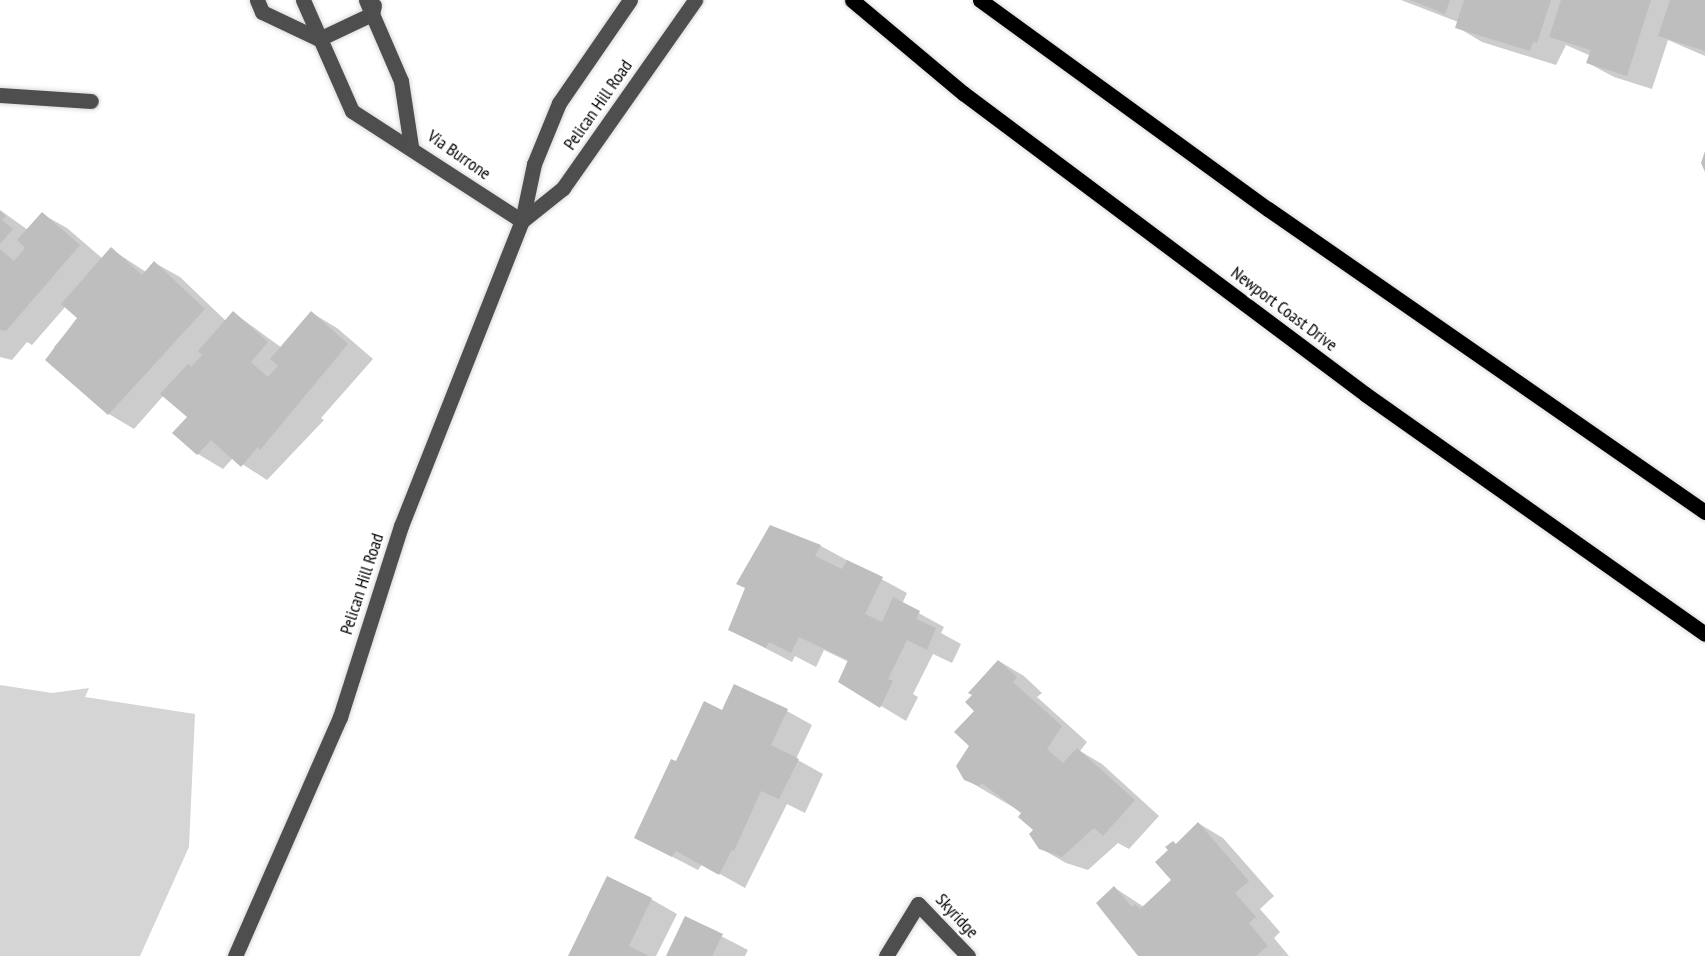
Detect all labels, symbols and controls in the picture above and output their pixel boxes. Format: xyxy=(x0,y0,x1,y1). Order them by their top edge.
street label: Pelican Hill Road xyxy=(559,56,637,154)
street label: Via Burrone xyxy=(423,125,495,185)
street label: Newport Coast Drive xyxy=(1227,262,1341,356)
street label: Pelican Hill Road xyxy=(336,531,388,637)
street label: Skyridge xyxy=(931,889,983,943)

